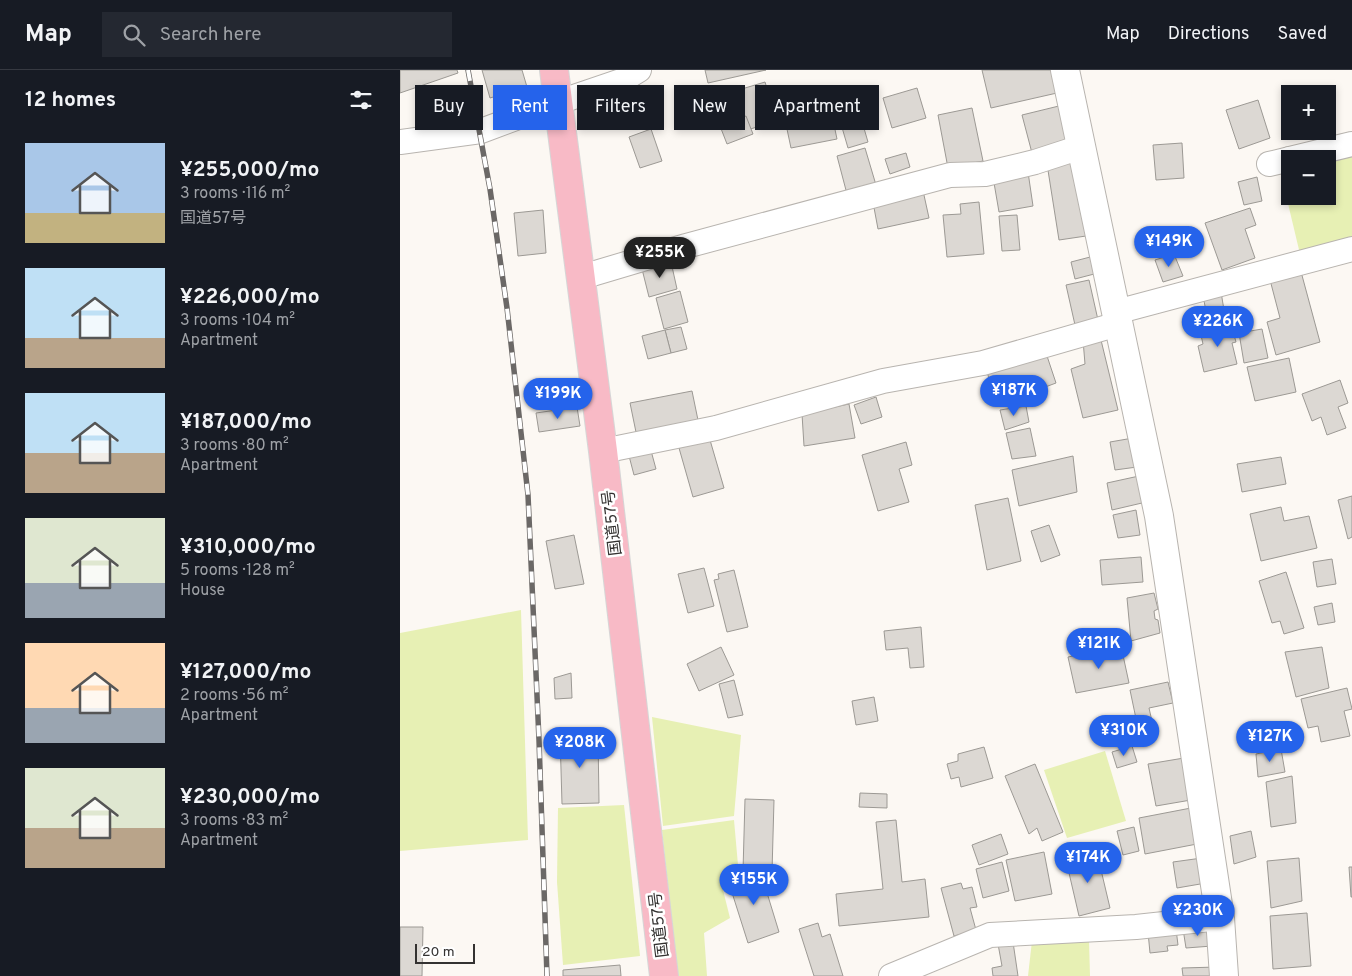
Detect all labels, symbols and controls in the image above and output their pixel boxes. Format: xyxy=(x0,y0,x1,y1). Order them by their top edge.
search box xyxy=(102,12,452,57)
text: Map xyxy=(25,20,72,50)
icon: search xyxy=(120,21,148,49)
text: Search here xyxy=(160,23,261,47)
text: Map xyxy=(1106,23,1140,46)
text: Directions xyxy=(1168,23,1250,46)
text: Saved xyxy=(1278,23,1327,46)
chip: Buy xyxy=(415,85,483,130)
chip: Rent xyxy=(493,85,567,130)
chip: Filters xyxy=(577,85,664,130)
chip: New xyxy=(674,85,745,130)
chip: Apartment xyxy=(755,85,879,130)
map controls xyxy=(1281,85,1336,205)
button: + xyxy=(1281,85,1336,140)
icon: filters xyxy=(347,86,375,114)
text: 12 homes xyxy=(25,87,116,114)
button: − xyxy=(1281,150,1336,205)
text: ¥255,000/mo xyxy=(180,157,319,184)
icon: home xyxy=(65,163,125,223)
text: 3 rooms · 116 m² xyxy=(180,184,290,204)
text: 国道57号 xyxy=(180,209,246,229)
pin: ¥149K xyxy=(1134,226,1204,268)
text: ¥149K xyxy=(1145,232,1193,252)
pin: ¥255K xyxy=(625,236,695,279)
text: ¥255K xyxy=(635,243,685,263)
text: ¥226,000/mo xyxy=(180,284,320,311)
icon: home xyxy=(65,288,125,348)
pin: ¥226K xyxy=(1183,306,1253,348)
text: 3 rooms · 104 m² xyxy=(180,311,295,331)
text: ¥226K xyxy=(1193,312,1243,332)
text: Apartment xyxy=(180,331,258,351)
pin: ¥187K xyxy=(979,374,1049,417)
pin: ¥199K xyxy=(523,378,593,420)
text: ¥187K xyxy=(991,381,1037,401)
text: ¥199K xyxy=(534,384,582,404)
text: ¥187,000/mo xyxy=(180,409,312,436)
icon: home xyxy=(65,413,125,473)
text: 3 rooms · 80 m² xyxy=(180,436,289,456)
text: Apartment xyxy=(180,456,258,476)
street label: 国道57号 xyxy=(599,489,627,557)
text: ¥310,000/mo xyxy=(180,534,316,561)
icon: home xyxy=(65,538,125,598)
text: 5 rooms · 128 m² xyxy=(180,561,295,581)
text: House xyxy=(180,581,225,601)
pin: ¥121K xyxy=(1064,628,1134,670)
text: ¥121K xyxy=(1077,634,1121,654)
text: ¥127,000/mo xyxy=(180,659,311,686)
icon: home xyxy=(65,663,125,723)
text: 2 rooms · 56 m² xyxy=(180,686,289,706)
text: Apartment xyxy=(180,706,258,726)
pin: ¥310K xyxy=(1089,714,1159,757)
pin: ¥127K xyxy=(1235,720,1305,763)
text: ¥310K xyxy=(1100,721,1148,741)
pin: ¥208K xyxy=(545,726,615,769)
text: ¥127K xyxy=(1247,727,1293,747)
text: ¥208K xyxy=(554,733,606,753)
text: ¥230,000/mo xyxy=(180,784,320,811)
icon: home xyxy=(65,788,125,848)
text: 3 rooms · 83 m² xyxy=(180,811,288,831)
text: Apartment xyxy=(180,831,258,851)
pin: ¥174K xyxy=(1053,842,1123,884)
text: ¥174K xyxy=(1066,848,1110,868)
pin: ¥155K xyxy=(719,864,789,906)
text: ¥155K xyxy=(731,870,778,890)
street label: 国道57号 xyxy=(646,891,674,959)
pin: ¥230K xyxy=(1163,894,1233,937)
text: ¥230K xyxy=(1173,901,1223,921)
scale bar xyxy=(415,941,475,964)
text: 20 m xyxy=(422,944,455,961)

